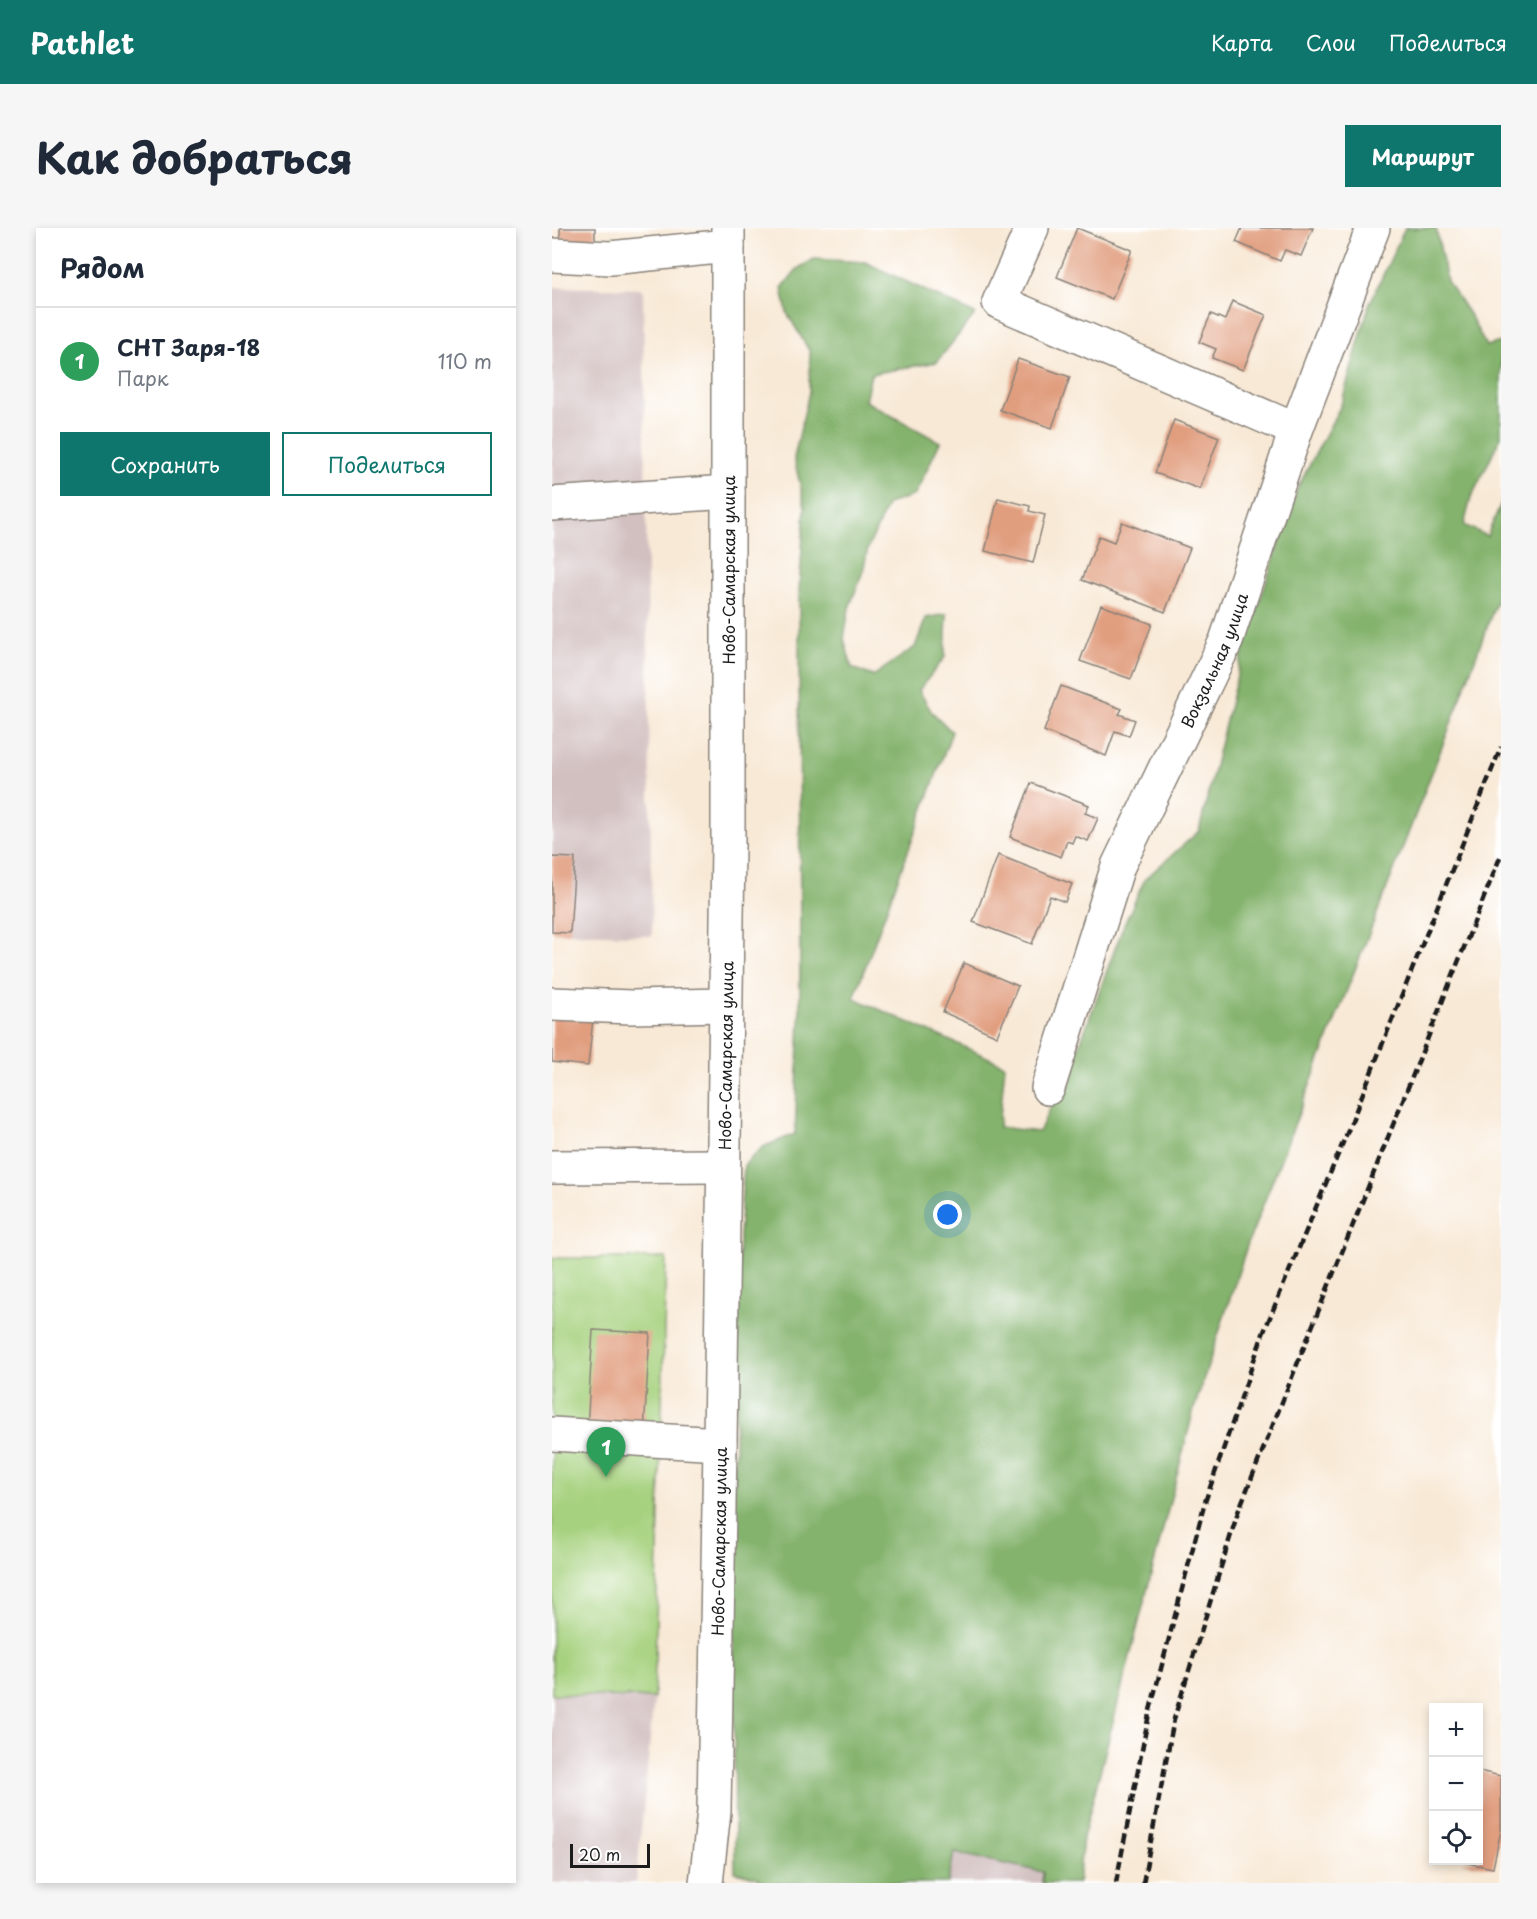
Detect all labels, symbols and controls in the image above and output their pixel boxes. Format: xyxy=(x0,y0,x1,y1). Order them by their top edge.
text: Pathlet xyxy=(30,21,134,64)
text: Карта xyxy=(1211,26,1273,58)
text: Слои xyxy=(1306,26,1356,58)
text: Поделиться xyxy=(1389,26,1507,58)
text: Как добраться xyxy=(36,125,353,188)
button: Маршрут xyxy=(1345,125,1501,187)
text: Рядом xyxy=(60,248,145,287)
text: СНТ Заря-18 xyxy=(117,330,260,363)
text: 1 xyxy=(75,346,84,376)
text: 110 m xyxy=(438,346,492,376)
text: Парк xyxy=(117,363,169,393)
button: Сохранить xyxy=(60,432,270,496)
button: Поделиться xyxy=(282,432,492,496)
street label: Ново-Самарская улица xyxy=(716,476,740,664)
street label: Вокзальная улица xyxy=(1174,590,1253,732)
street label: Ново-Самарская улица xyxy=(712,961,738,1150)
your location xyxy=(933,1200,962,1229)
pin: 1 xyxy=(586,1428,626,1477)
street label: Ново-Самарская улица xyxy=(705,1447,732,1636)
map controls xyxy=(1429,1703,1483,1865)
button: + xyxy=(1429,1703,1483,1757)
button: − xyxy=(1429,1757,1483,1811)
button: locate xyxy=(1429,1811,1483,1865)
scale bar xyxy=(570,1841,650,1868)
text: 20 m xyxy=(579,1842,620,1866)

